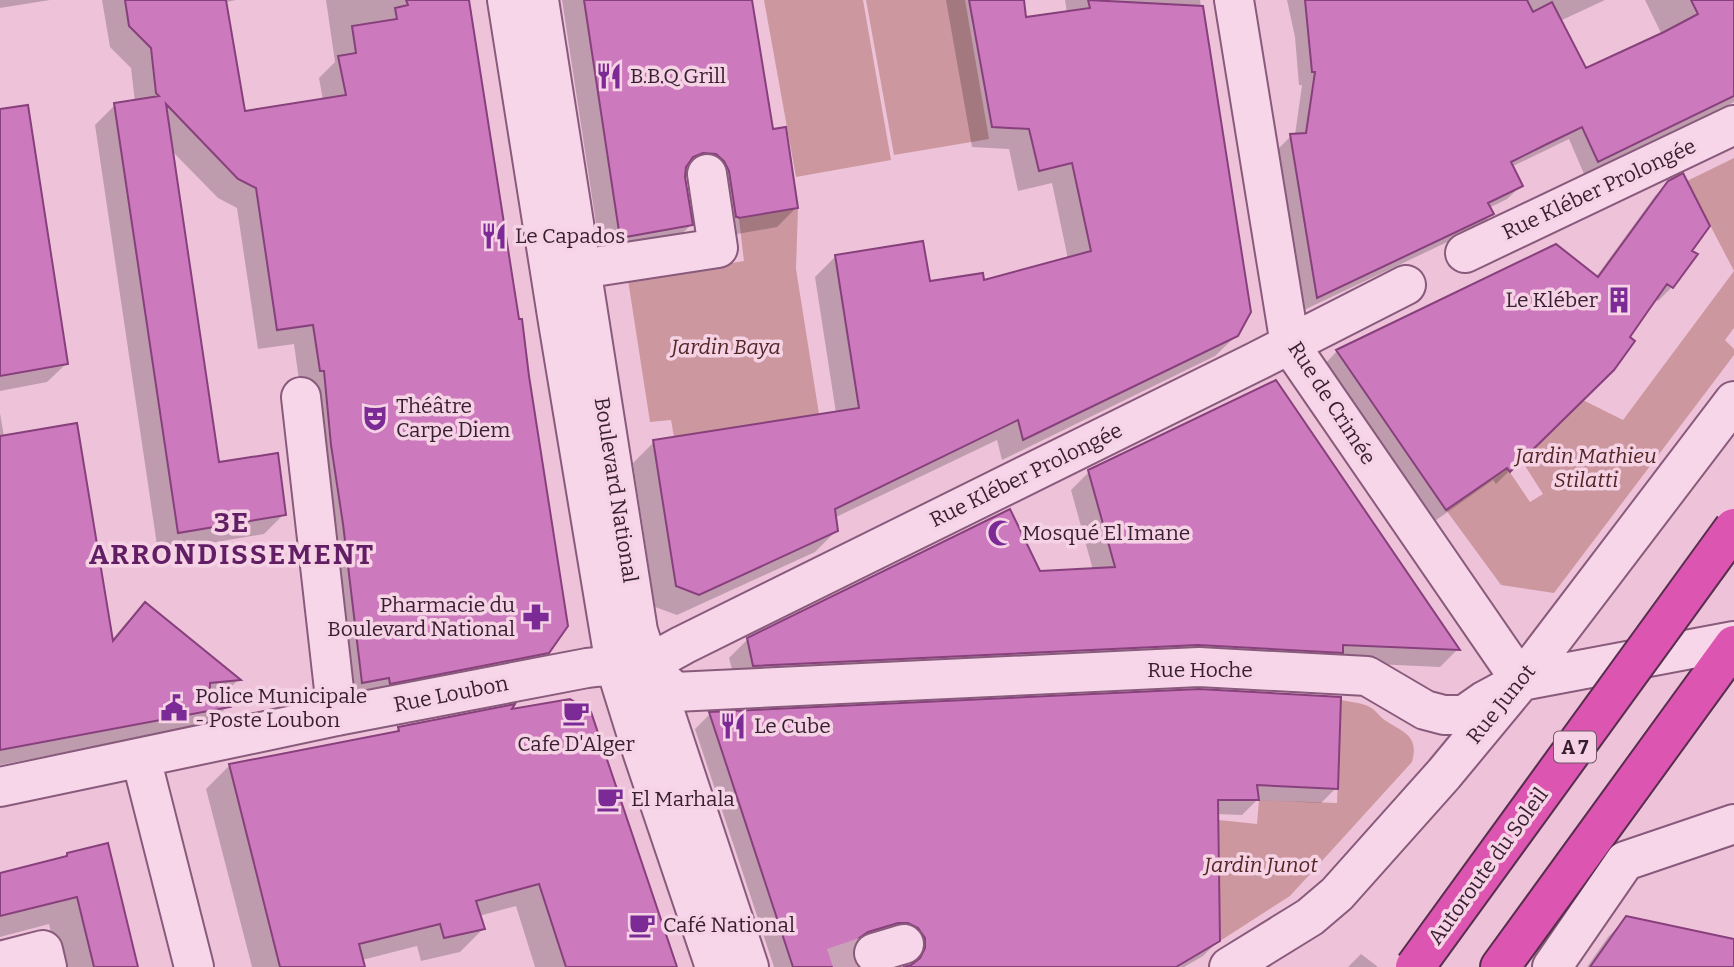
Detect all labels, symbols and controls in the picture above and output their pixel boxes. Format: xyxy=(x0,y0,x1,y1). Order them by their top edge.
restaurant icon: B.B.Q Grill xyxy=(594,61,624,91)
place label: B.B.Q Grill xyxy=(630,63,726,89)
street label: Rue Kléber Prolongée xyxy=(1498,133,1700,245)
restaurant icon: Le Capados xyxy=(479,221,509,251)
place label: Le Capados xyxy=(515,223,625,249)
building icon: Le Kléber xyxy=(1604,285,1634,315)
place label: Le Kléber xyxy=(1506,287,1598,313)
park label: Jardin Baya xyxy=(669,334,781,360)
street label: Rue de Crimée xyxy=(1283,337,1381,469)
place label: Théâtre Carpe Diem xyxy=(396,393,510,443)
street label: Boulevard National xyxy=(588,395,644,585)
theatre icon: Théâtre Carpe Diem xyxy=(360,403,390,433)
street label: Rue Kléber Prolongée xyxy=(926,417,1126,533)
park label: Jardin Mathieu Stilatti xyxy=(1513,443,1657,493)
district label: 3E ARRONDISSEMENT xyxy=(89,506,375,571)
mosque icon: Mosqué El Imane xyxy=(986,518,1016,548)
place label: Mosqué El Imane xyxy=(1022,520,1190,546)
place label: Pharmacie du Boulevard National xyxy=(327,592,515,642)
pharmacy icon: Pharmacie du Boulevard National xyxy=(521,602,551,632)
street label: Rue Hoche xyxy=(1147,657,1253,683)
street label: Rue Junot xyxy=(1461,659,1541,749)
street label: Rue Loubon xyxy=(392,670,510,718)
place label: Police Municipale - Poste Loubon xyxy=(195,683,367,733)
public building icon: Police Municipale - Poste Loubon xyxy=(159,693,189,723)
cafe icon: Cafe D'Alger xyxy=(561,698,591,728)
restaurant icon: Le Cube xyxy=(718,711,748,741)
place label: Le Cube xyxy=(754,713,831,739)
place label: Cafe D'Alger xyxy=(517,731,635,757)
road number: A 7 xyxy=(1554,732,1596,762)
street label: Autoroute du Soleil xyxy=(1422,783,1554,949)
cafe icon: El Marhala xyxy=(595,784,625,814)
place label: El Marhala xyxy=(631,786,735,812)
park label: Jardin Junot xyxy=(1202,852,1318,878)
cafe icon: Café National xyxy=(627,910,657,940)
place label: Café National xyxy=(663,912,795,938)

